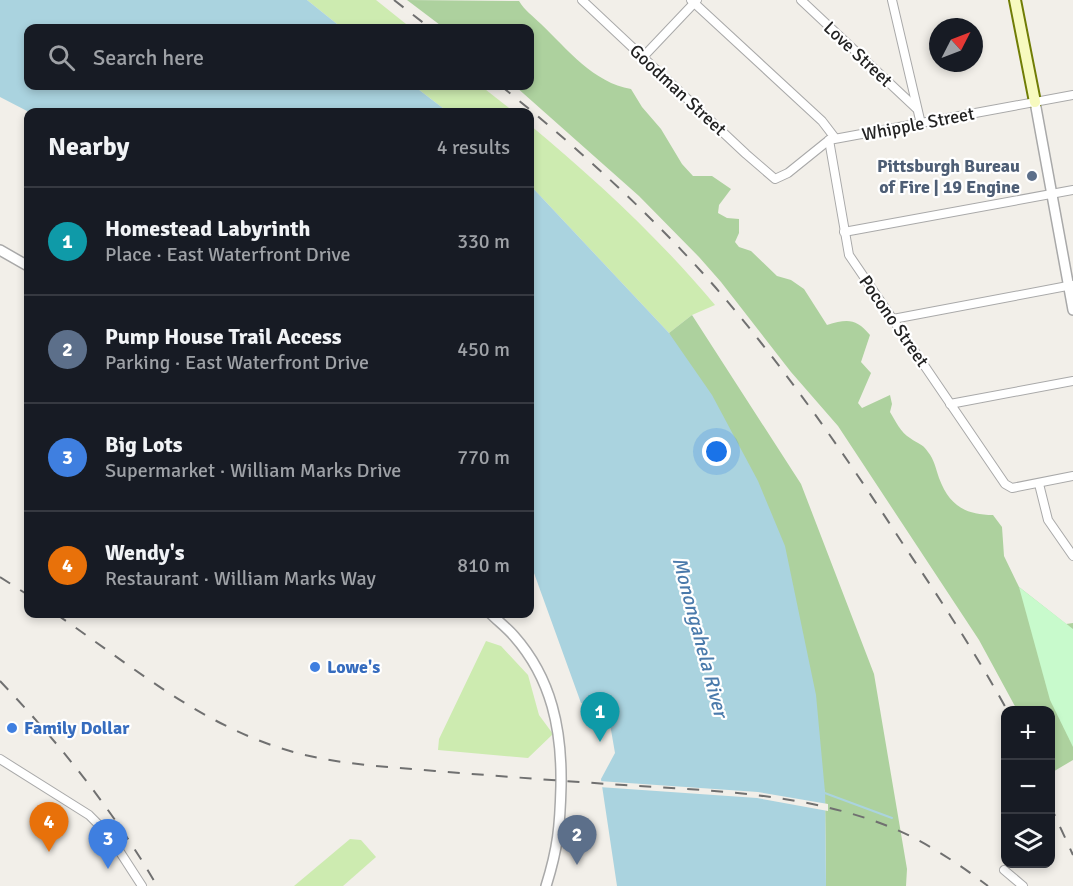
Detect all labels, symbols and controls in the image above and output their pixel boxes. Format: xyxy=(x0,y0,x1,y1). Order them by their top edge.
street label: Love Street xyxy=(819,17,897,91)
north arrow xyxy=(929,18,983,72)
search box xyxy=(24,24,534,90)
street label: Goodman Street xyxy=(625,40,731,140)
icon: search xyxy=(45,41,78,74)
text: Search here xyxy=(93,44,204,71)
street label: Whipple Street xyxy=(860,102,976,146)
text: Nearby xyxy=(48,131,129,163)
text: 4 results xyxy=(437,135,510,160)
place label: Pittsburgh Bureau of Fire | 19 Engine xyxy=(877,155,1020,198)
marker: Pittsburgh Bureau of Fire | 19 Engine xyxy=(1025,169,1039,183)
text: Homestead Labyrinth xyxy=(105,215,310,242)
text: 1 xyxy=(62,229,73,254)
text: 330 m xyxy=(457,229,510,254)
text: Place · East Waterfront Drive xyxy=(105,242,350,267)
street label: Pocono Street xyxy=(854,271,934,371)
text: Pump House Trail Access xyxy=(105,323,342,350)
text: 2 xyxy=(62,337,73,362)
text: 450 m xyxy=(457,337,510,362)
text: Parking · East Waterfront Drive xyxy=(105,350,369,375)
text: Big Lots xyxy=(105,431,182,458)
your location xyxy=(702,437,731,466)
text: 3 xyxy=(62,445,73,470)
text: 770 m xyxy=(457,445,510,470)
text: Supermarket · William Marks Drive xyxy=(105,458,401,483)
text: Wendy's xyxy=(105,539,185,566)
text: 4 xyxy=(62,553,73,578)
text: 810 m xyxy=(457,553,510,578)
water label: Monongahela River xyxy=(667,554,734,722)
text: Restaurant · William Marks Way xyxy=(105,566,376,591)
place label: Lowe's xyxy=(327,656,380,678)
marker: Lowe's xyxy=(308,660,322,674)
pin: 1 xyxy=(580,692,620,742)
map controls xyxy=(1001,706,1055,868)
button: + xyxy=(1001,706,1055,760)
place label: Family Dollar xyxy=(24,717,130,739)
marker: Family Dollar xyxy=(5,721,19,735)
button: − xyxy=(1001,760,1055,814)
pin: 4 xyxy=(29,802,68,852)
button: layers xyxy=(1001,814,1055,868)
pin: 2 xyxy=(558,816,596,865)
pin: 3 xyxy=(88,820,128,869)

